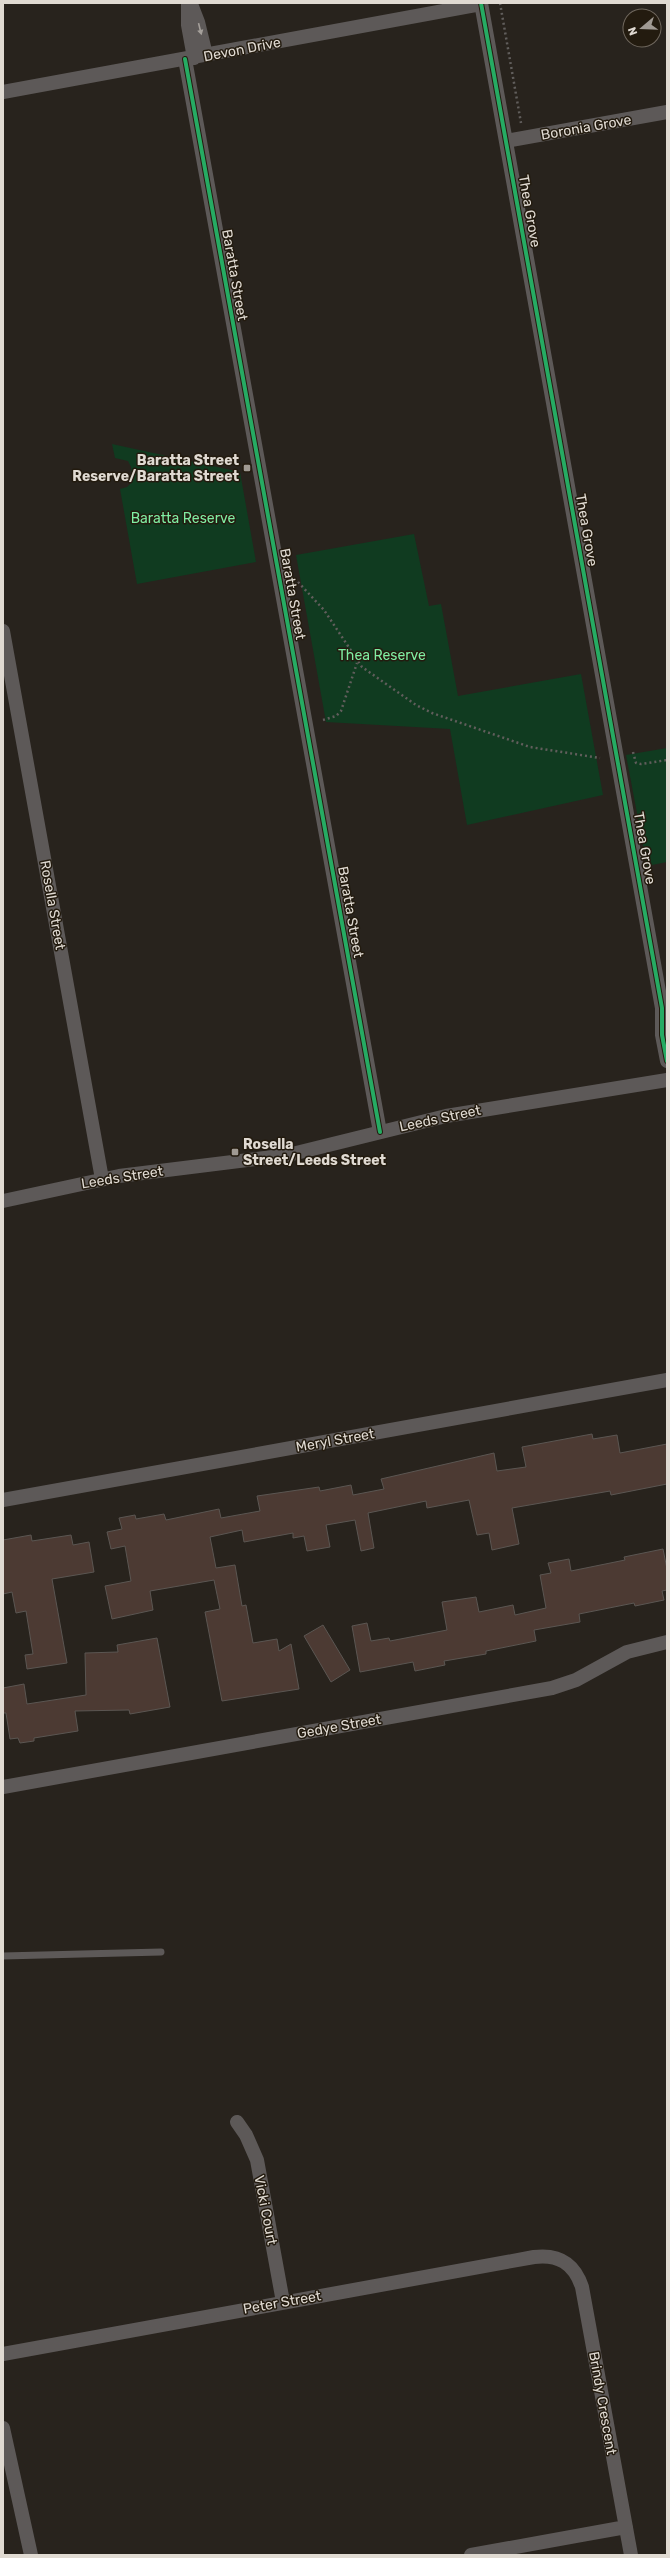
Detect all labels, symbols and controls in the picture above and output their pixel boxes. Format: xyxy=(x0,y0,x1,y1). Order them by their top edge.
north arrow xyxy=(622,8,662,48)
one-way arrow xyxy=(197,23,203,35)
text: N xyxy=(626,25,640,37)
street label: Devon Drive xyxy=(202,34,282,65)
street label: Boronia Grove xyxy=(540,111,633,144)
street label: Thea Grove xyxy=(515,174,544,249)
street label: Baratta Street xyxy=(218,228,251,323)
place label: Baratta Street Reserve/Baratta Street xyxy=(72,452,239,485)
marker: Baratta Street Reserve/Baratta Street xyxy=(242,463,252,473)
street label: Thea Grove xyxy=(572,493,601,568)
park label: Baratta Reserve xyxy=(131,510,235,527)
street label: Baratta Street xyxy=(276,547,309,642)
park label: Thea Reserve xyxy=(338,647,426,664)
street label: Thea Grove xyxy=(630,811,659,886)
street label: Rosella Street xyxy=(36,859,69,952)
street label: Baratta Street xyxy=(334,865,367,960)
street label: Leeds Street xyxy=(398,1101,483,1135)
place label: Rosella Street/Leeds Street xyxy=(243,1136,387,1169)
marker: Rosella Street/Leeds Street xyxy=(230,1147,240,1157)
street label: Leeds Street xyxy=(80,1163,165,1192)
street label: Meryl Street xyxy=(295,1425,376,1456)
street label: Gedye Street xyxy=(296,1711,383,1742)
street label: Vicki Court xyxy=(250,2174,281,2247)
street label: Peter Street xyxy=(242,2287,323,2318)
street label: Brindy Crescent xyxy=(585,2350,620,2457)

